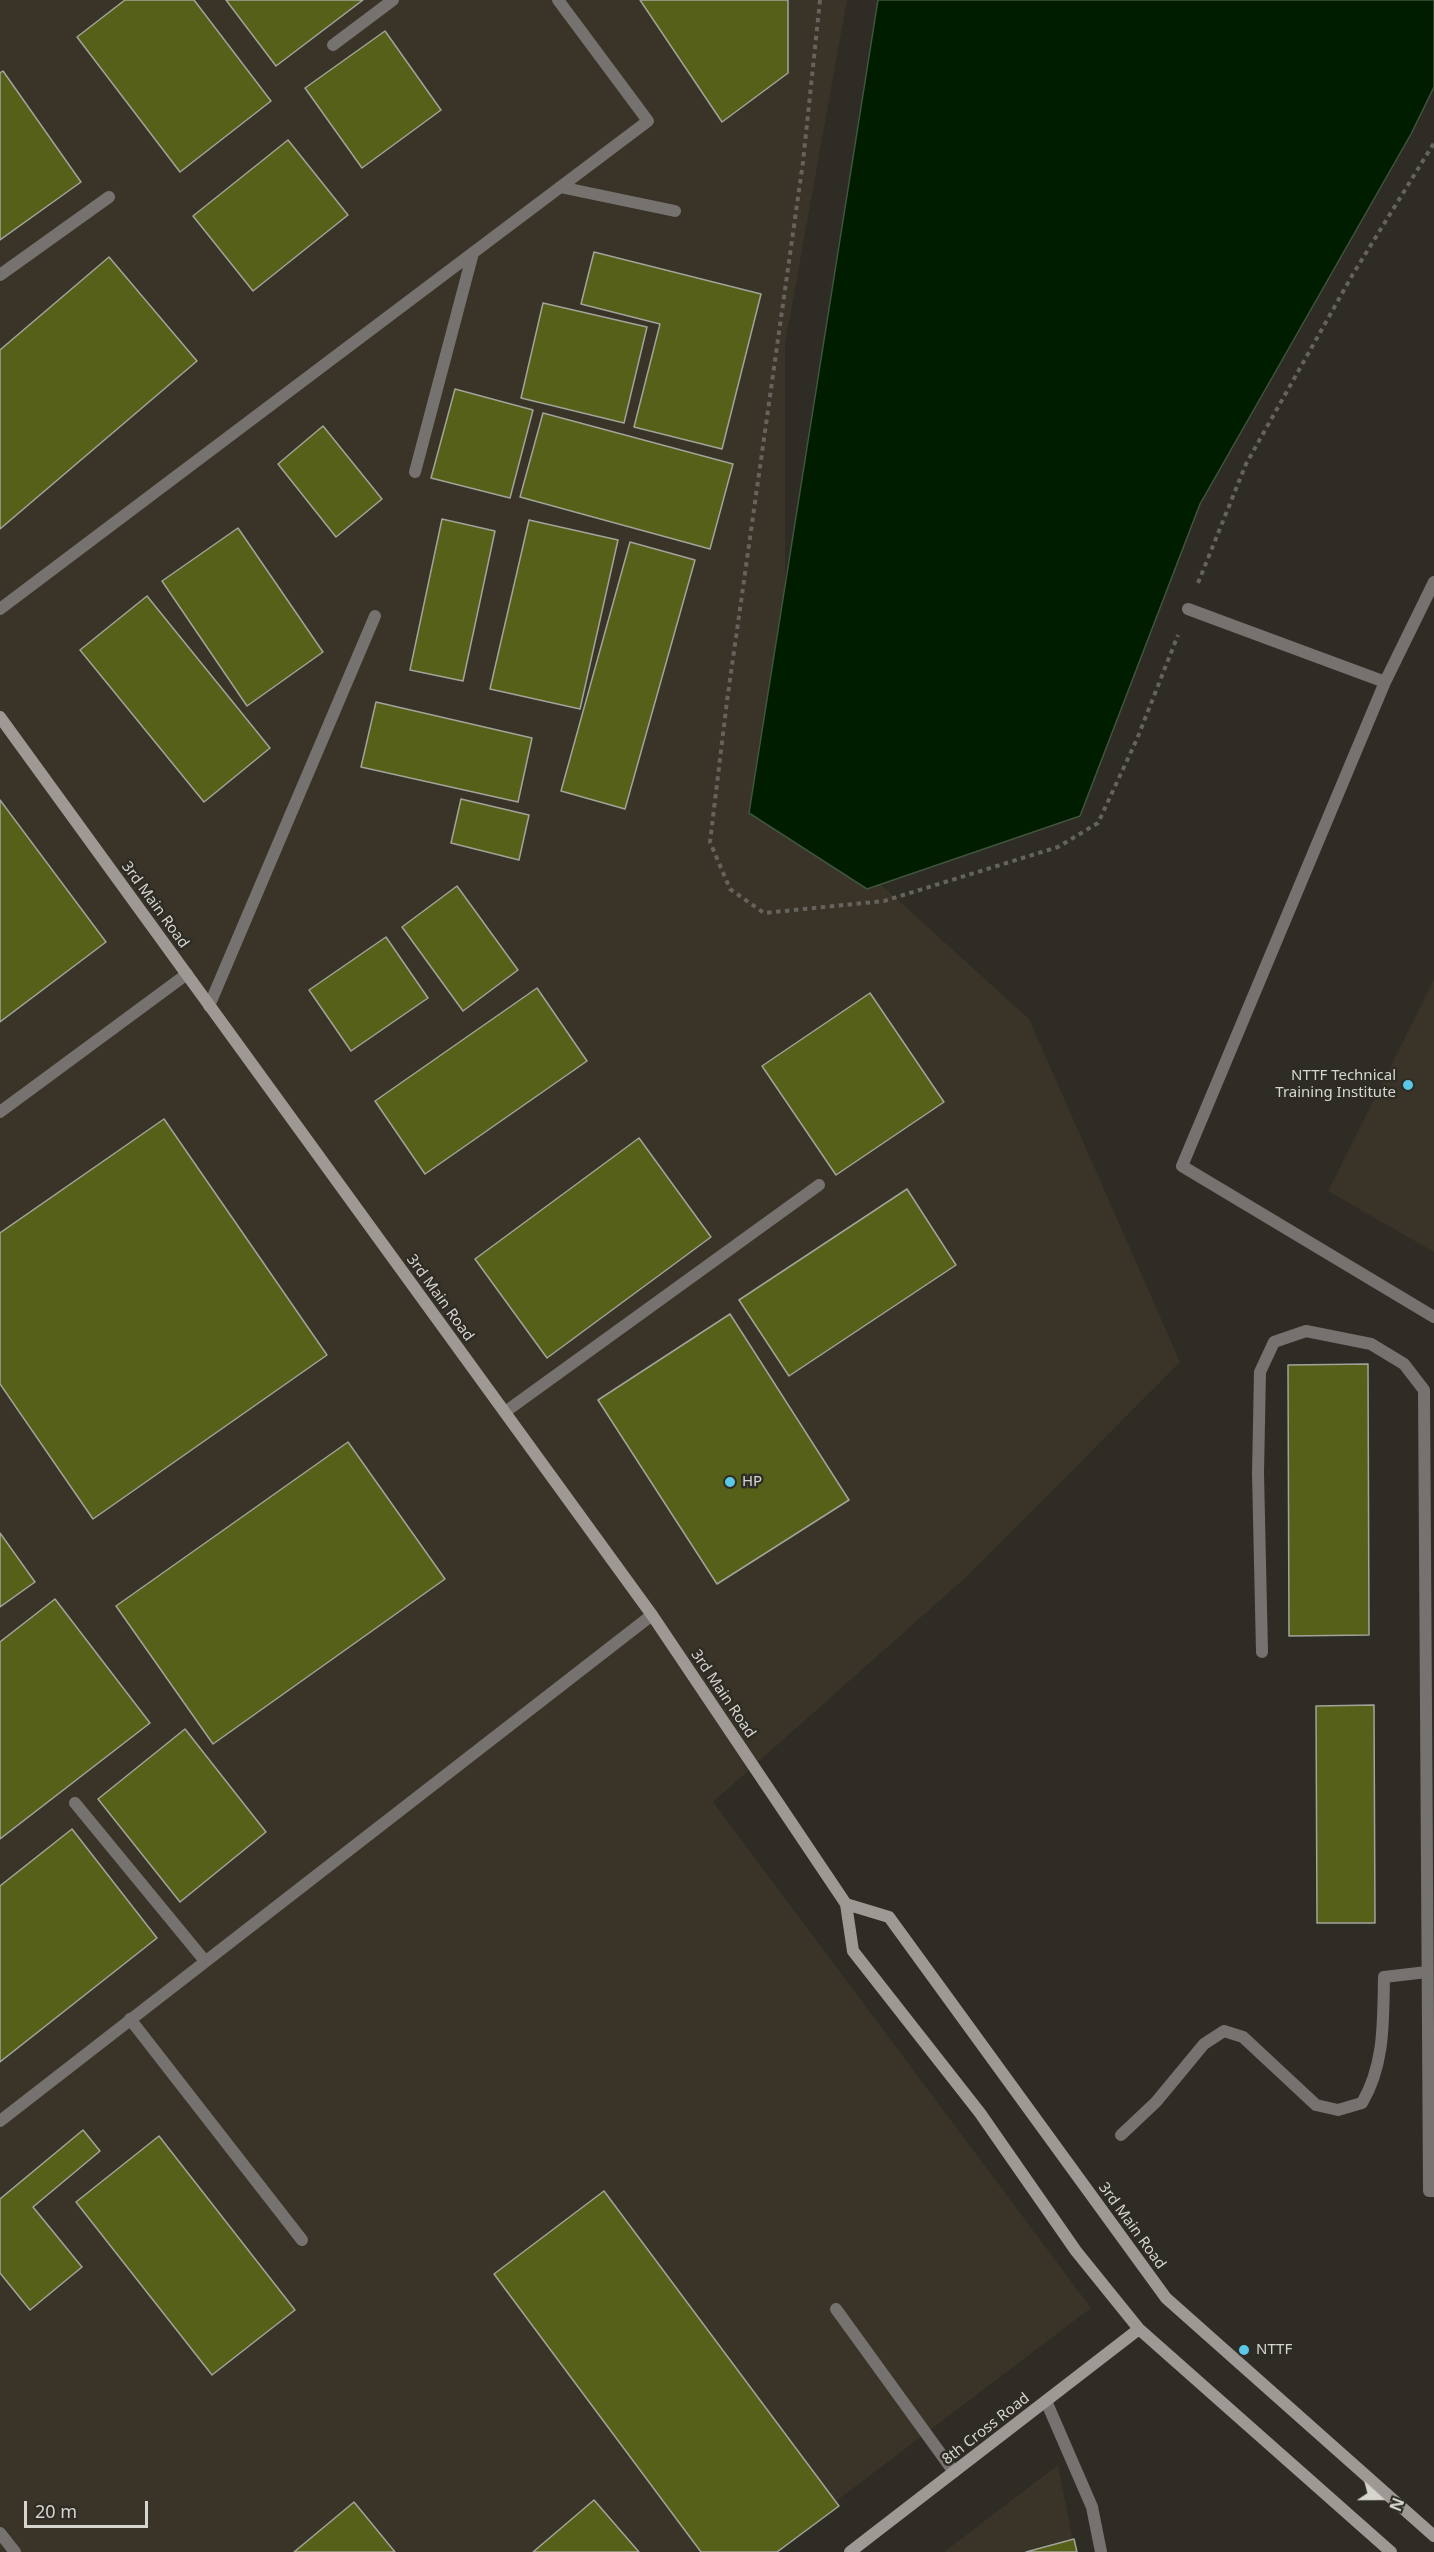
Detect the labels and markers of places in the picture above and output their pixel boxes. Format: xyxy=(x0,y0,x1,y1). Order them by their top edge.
place label: NTTF Technical Training Institute xyxy=(1275,1067,1396,1102)
marker: NTTF Technical Training Institute xyxy=(1401,1078,1415,1092)
place label: HP xyxy=(742,1473,762,1491)
marker: HP xyxy=(723,1475,737,1489)
place label: NTTF xyxy=(1256,2341,1292,2359)
marker: NTTF xyxy=(1237,2343,1251,2357)

